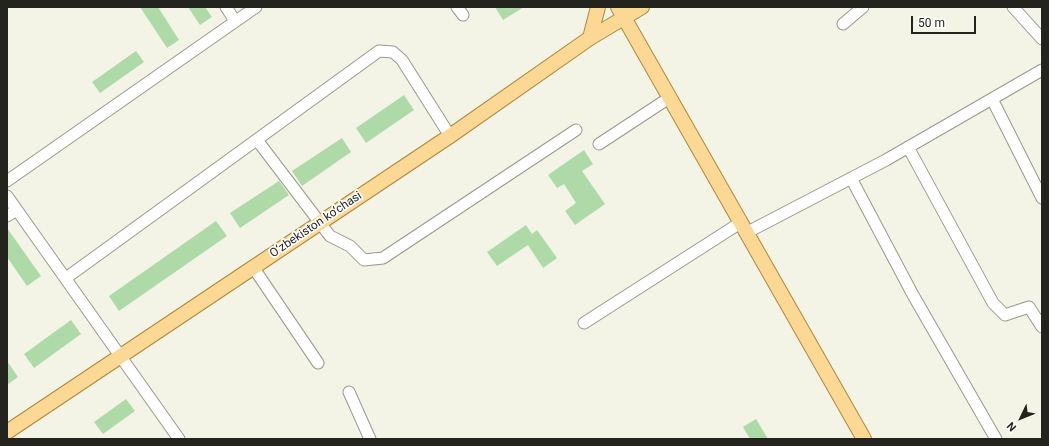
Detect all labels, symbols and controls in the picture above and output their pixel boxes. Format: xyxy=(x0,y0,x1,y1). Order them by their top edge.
scale bar xyxy=(913,8,978,34)
text: 50 m xyxy=(918,16,945,30)
street label: O‘zbekiston ko‘chasi xyxy=(267,189,365,261)
north arrow xyxy=(1001,398,1041,438)
text: N xyxy=(1004,419,1019,434)

